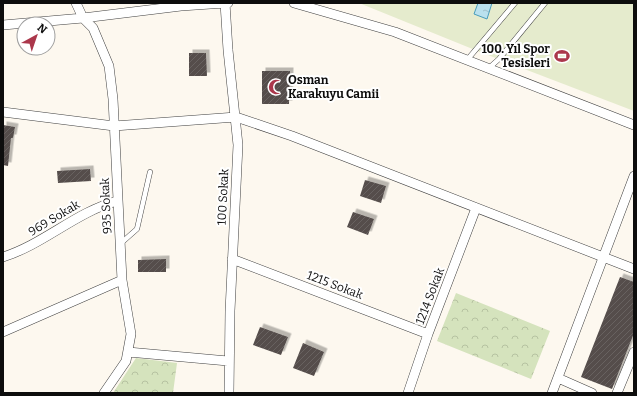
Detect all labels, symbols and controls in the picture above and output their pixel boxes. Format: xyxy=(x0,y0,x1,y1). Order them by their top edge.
north arrow xyxy=(16,16,56,56)
text: N xyxy=(35,21,50,37)
place label: 100. Yıl Spor Tesisleri xyxy=(481,42,550,70)
sports icon: 100. Yıl Spor Tesisleri xyxy=(553,47,571,65)
place label: Osman Karakuyu Camii xyxy=(288,73,379,101)
mosque icon: Osman Karakuyu Camii xyxy=(267,78,285,96)
street label: 100 Sokak xyxy=(215,168,231,226)
street label: 935 Sokak xyxy=(98,177,114,234)
street label: 969 Sokak xyxy=(26,197,82,239)
street label: 1214 Sokak xyxy=(413,266,447,326)
street label: 1215 Sokak xyxy=(305,268,365,302)

